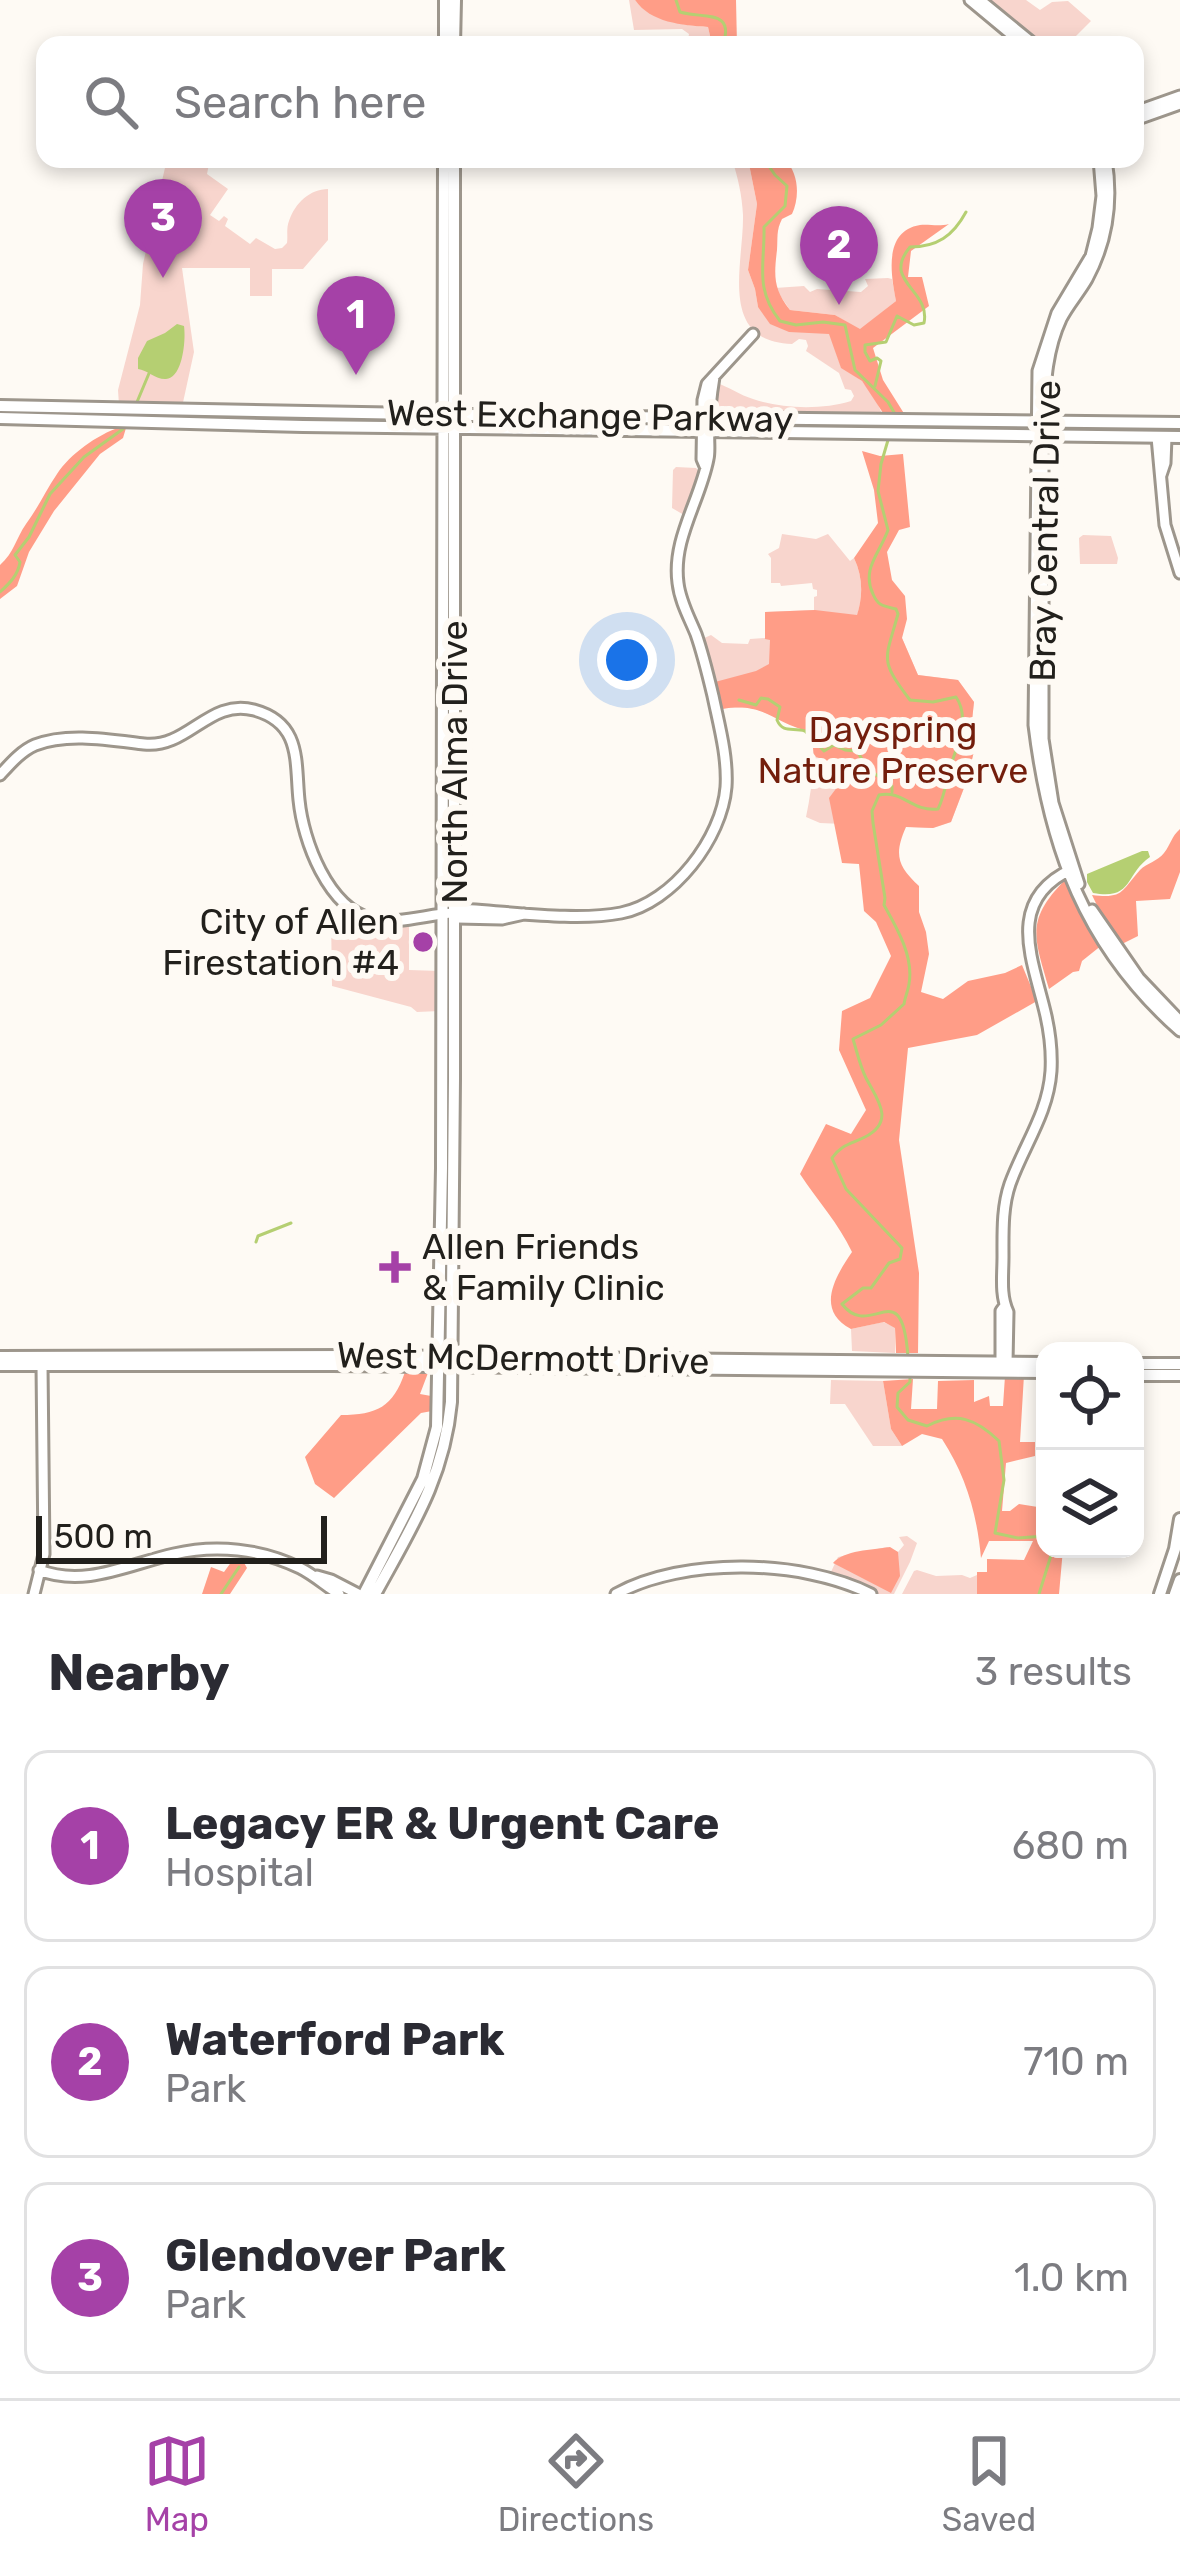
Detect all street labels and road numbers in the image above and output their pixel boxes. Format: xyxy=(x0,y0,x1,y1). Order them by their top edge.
street label: Bray Central Drive xyxy=(1021,380,1069,682)
street label: West Exchange Parkway xyxy=(386,391,794,441)
street label: North Alma Drive xyxy=(433,620,476,904)
street label: West McDermott Drive xyxy=(336,1333,710,1383)

